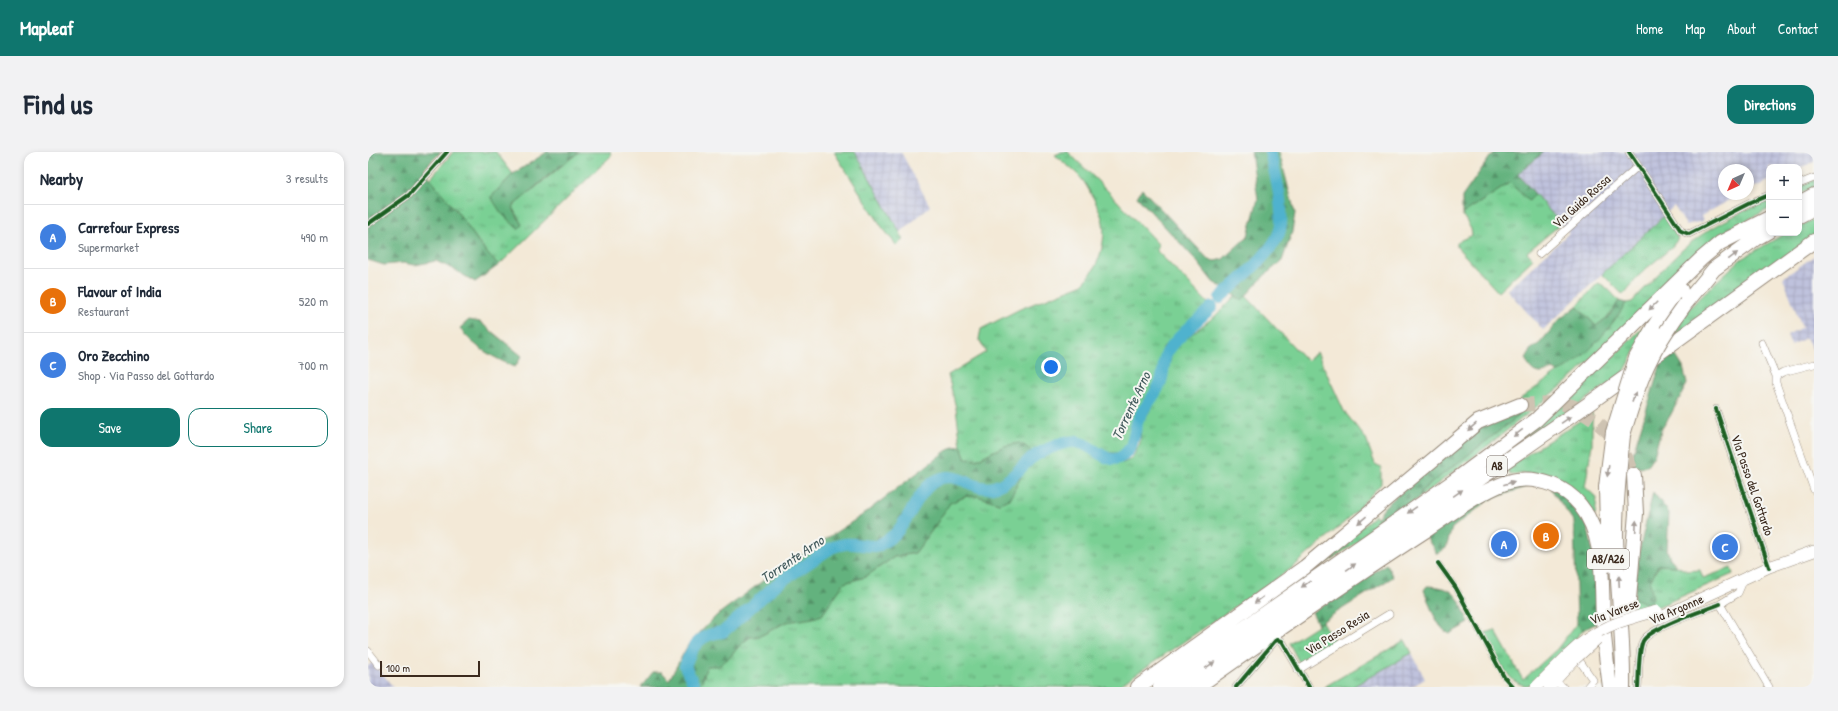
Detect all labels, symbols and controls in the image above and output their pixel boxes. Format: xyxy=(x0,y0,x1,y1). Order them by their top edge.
text: Mapleaf xyxy=(20,15,74,41)
text: Home xyxy=(1636,19,1663,38)
text: Map xyxy=(1685,19,1705,38)
text: About xyxy=(1727,19,1756,38)
text: Contact xyxy=(1778,19,1818,38)
text: Find us xyxy=(24,85,93,123)
button: Directions xyxy=(1727,85,1814,124)
north arrow xyxy=(1718,164,1754,200)
map controls xyxy=(1766,164,1802,236)
button: + xyxy=(1766,164,1802,200)
text: Nearby xyxy=(40,167,83,190)
text: 3 results xyxy=(286,169,328,187)
street label: Via Guido Rossa xyxy=(1548,170,1614,232)
button: − xyxy=(1766,200,1802,236)
text: Carrefour Express xyxy=(78,217,179,238)
text: A xyxy=(50,228,56,246)
text: 490 m xyxy=(301,228,328,246)
text: Supermarket xyxy=(78,238,139,256)
one-way arrow xyxy=(1727,251,1738,260)
text: Flavour of India xyxy=(78,281,161,302)
text: B xyxy=(50,292,56,310)
text: 520 m xyxy=(299,292,328,310)
one-way arrow xyxy=(1648,301,1658,311)
text: Restaurant xyxy=(78,302,129,320)
text: Oro Zecchino xyxy=(78,345,149,366)
text: C xyxy=(49,356,57,374)
text: 700 m xyxy=(298,356,328,374)
your location xyxy=(1041,357,1061,377)
text: Shop · Via Passo del Gottardo xyxy=(78,366,214,384)
water label: Torrente Arno xyxy=(1107,368,1155,443)
one-way arrow xyxy=(1632,391,1638,403)
button: Save xyxy=(40,408,180,447)
button: Share xyxy=(188,408,328,447)
one-way arrow xyxy=(1560,416,1571,424)
one-way arrow xyxy=(1467,423,1477,432)
one-way arrow xyxy=(1512,429,1523,438)
street label: Via Passo del Gottardo xyxy=(1727,432,1779,538)
road number: A8 xyxy=(1487,456,1507,476)
one-way arrow xyxy=(1605,465,1611,477)
one-way arrow xyxy=(1504,479,1516,485)
one-way arrow xyxy=(1453,489,1463,497)
one-way arrow xyxy=(1407,506,1418,514)
one-way arrow xyxy=(1357,516,1367,525)
one-way arrow xyxy=(1632,520,1639,532)
pin: B xyxy=(1533,521,1559,551)
pin: A xyxy=(1491,529,1517,559)
water label: Torrente Arno xyxy=(756,530,828,587)
pin: C xyxy=(1712,532,1738,562)
road number: A8/A26 xyxy=(1587,549,1629,569)
one-way arrow xyxy=(1346,563,1356,571)
one-way arrow xyxy=(1616,574,1622,587)
one-way arrow xyxy=(1301,580,1311,588)
street label: Via Argonne xyxy=(1646,589,1706,629)
street label: Via Varese xyxy=(1587,593,1641,629)
one-way arrow xyxy=(1254,596,1265,604)
street label: Via Passo Resia xyxy=(1302,605,1372,659)
scale bar xyxy=(380,659,480,678)
text: 100 m xyxy=(386,661,410,675)
one-way arrow xyxy=(1204,661,1215,669)

